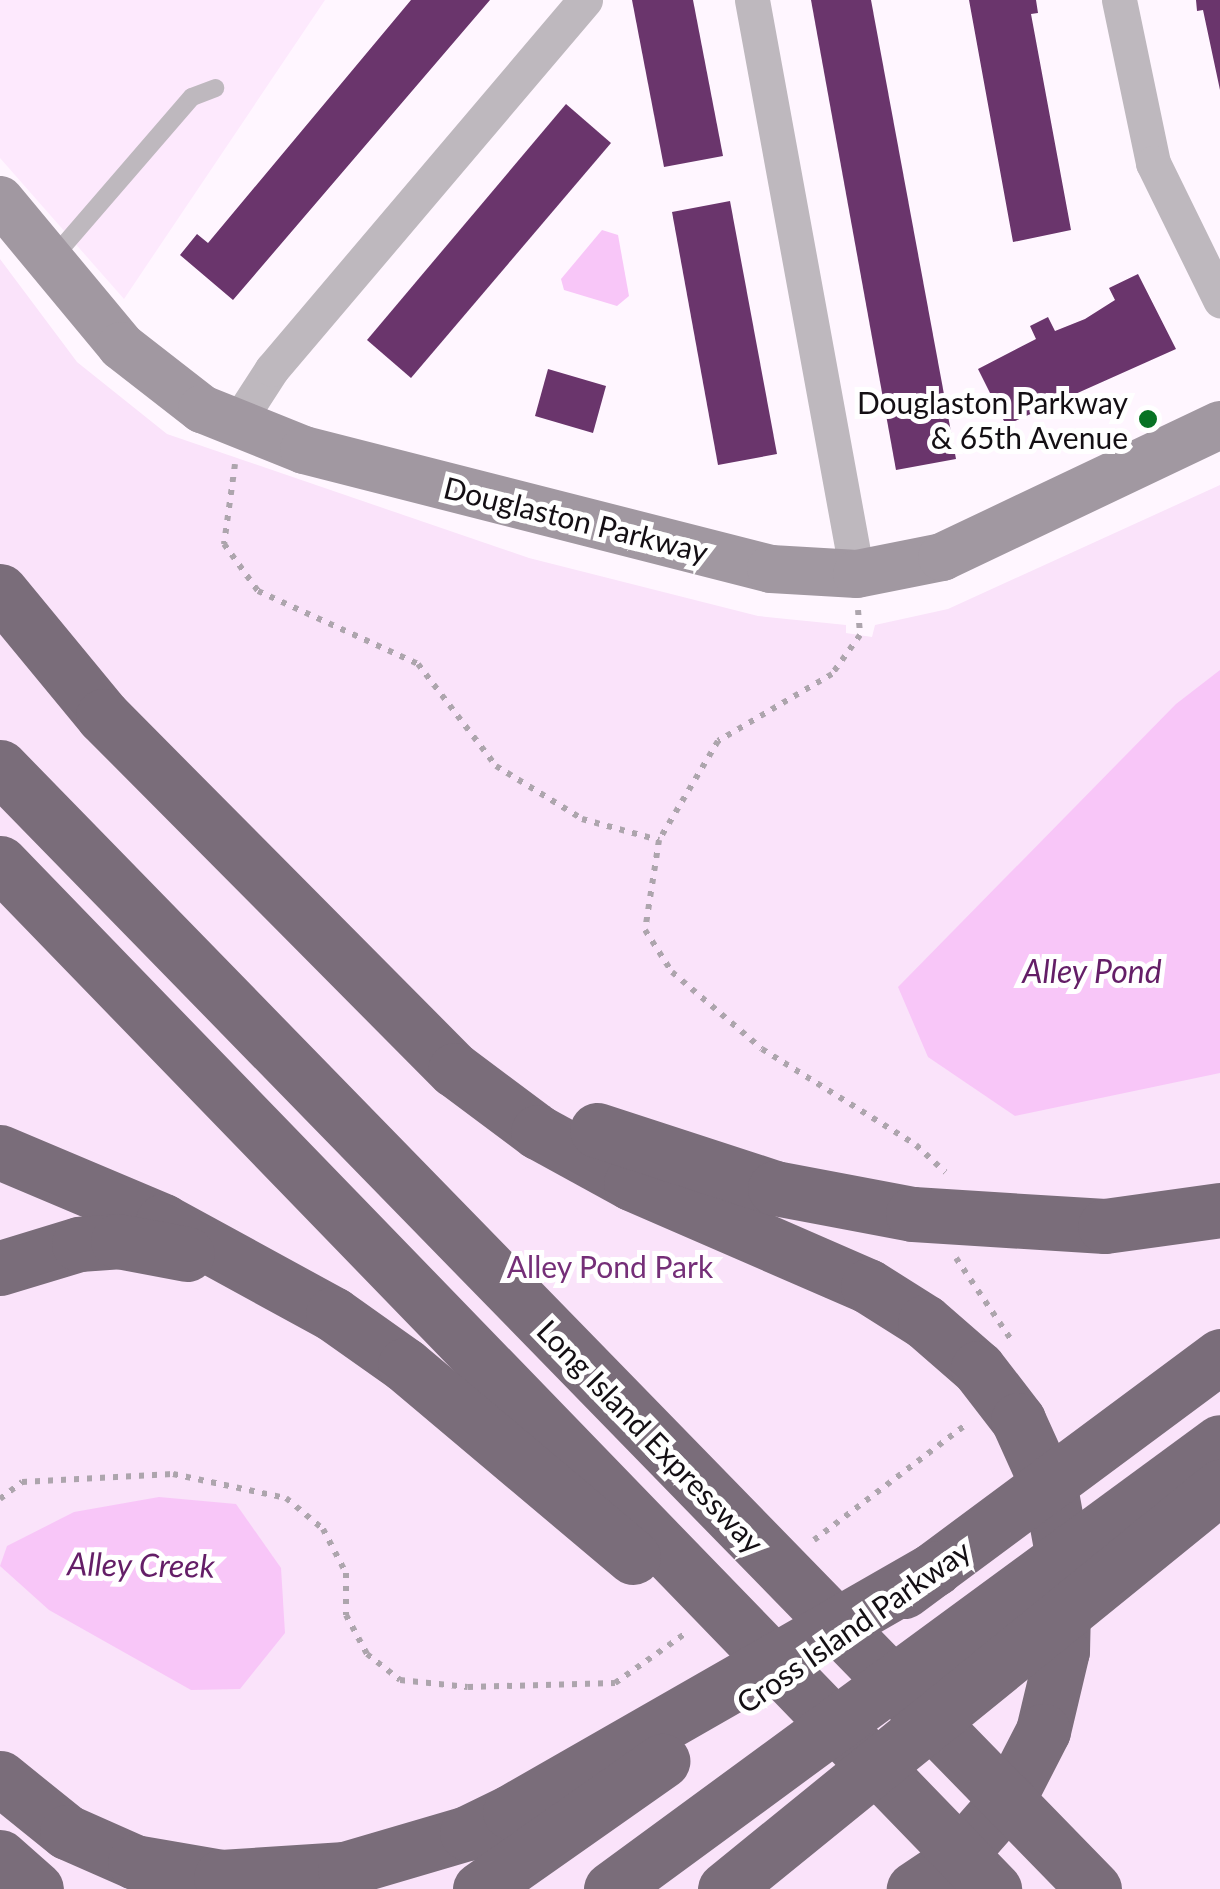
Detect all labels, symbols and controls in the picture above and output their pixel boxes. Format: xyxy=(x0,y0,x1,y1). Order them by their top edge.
place label: Douglaston Parkway & 65th Avenue xyxy=(857,384,1128,454)
marker: Douglaston Parkway & 65th Avenue xyxy=(1137,408,1159,430)
street label: Douglaston Parkway xyxy=(440,469,712,569)
water label: Alley Pond xyxy=(1022,952,1162,990)
park label: Alley Pond Park xyxy=(506,1248,714,1284)
street label: Long Island Expressway xyxy=(530,1312,772,1560)
street label: Cross Island Parkway xyxy=(729,1532,977,1720)
water label: Alley Creek xyxy=(67,1545,215,1585)

